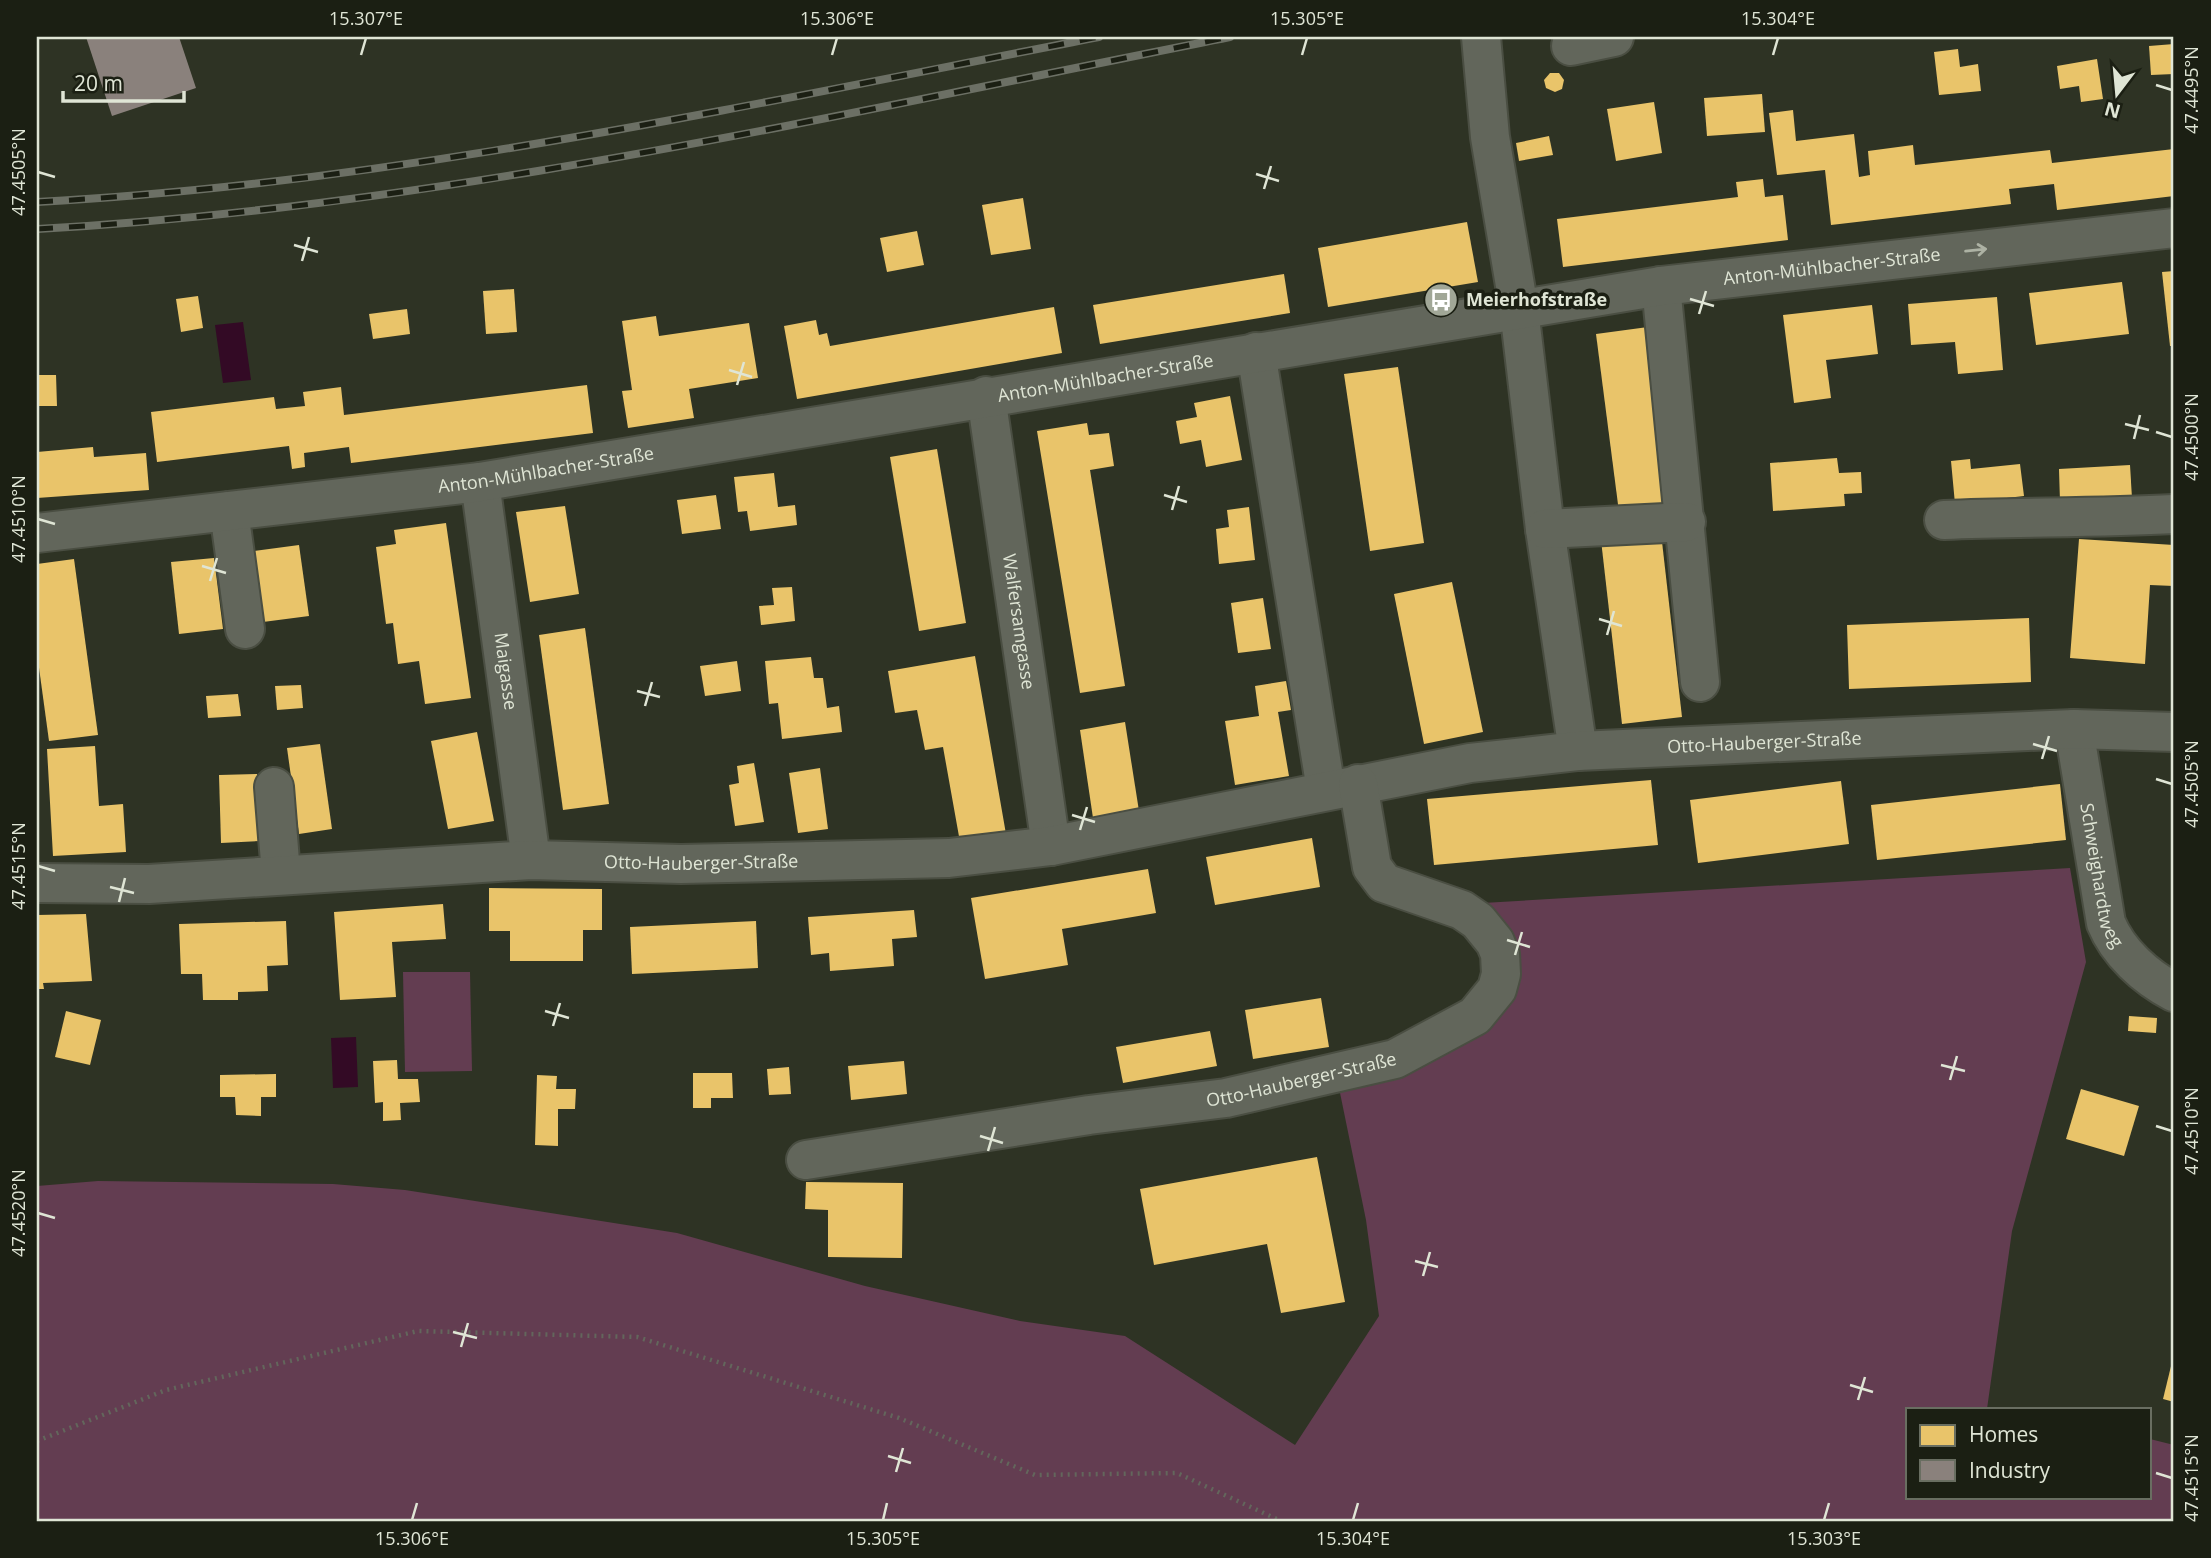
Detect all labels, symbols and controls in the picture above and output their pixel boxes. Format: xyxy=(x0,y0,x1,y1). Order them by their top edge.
text: 15.307°E xyxy=(329,6,403,30)
text: 15.306°E xyxy=(800,6,874,30)
text: 15.305°E xyxy=(1270,6,1344,30)
text: 15.304°E xyxy=(1741,6,1815,30)
text: 47.4495°N xyxy=(2179,46,2203,134)
scale bar xyxy=(63,60,184,104)
north arrow xyxy=(2082,60,2152,130)
text: 20 m xyxy=(74,69,123,97)
text: N xyxy=(2101,96,2123,125)
text: 47.4505°N xyxy=(6,128,30,216)
street label: Anton-Mühlbacher-Straße xyxy=(1722,242,1942,290)
one-way arrow xyxy=(1964,243,1986,256)
bus stop icon: Meierhofstraße xyxy=(1422,281,1460,319)
place label: Meierhofstraße xyxy=(1466,287,1607,311)
street label: Anton-Mühlbacher-Straße xyxy=(996,347,1215,407)
text: 47.4500°N xyxy=(2179,393,2203,481)
street label: Anton-Mühlbacher-Straße xyxy=(437,440,656,498)
text: 47.4510°N xyxy=(6,475,30,563)
street label: Walfersamgasse xyxy=(998,552,1041,691)
street label: Maigasse xyxy=(489,631,524,711)
street label: Otto-Hauberger-Straße xyxy=(1667,725,1862,758)
text: 47.4505°N xyxy=(2179,740,2203,828)
street label: Schweighardtweg xyxy=(2075,801,2130,952)
text: 47.4515°N xyxy=(6,822,30,910)
street label: Otto-Hauberger-Straße xyxy=(604,848,799,875)
street label: Otto-Hauberger-Straße xyxy=(1205,1046,1399,1111)
text: 47.4510°N xyxy=(2179,1087,2203,1175)
text: 47.4520°N xyxy=(6,1169,30,1257)
legend xyxy=(1906,1408,2152,1498)
text: Homes xyxy=(1969,1420,2038,1448)
text: 47.4515°N xyxy=(2179,1434,2203,1522)
text: Industry xyxy=(1969,1456,2051,1484)
text: 15.306°E xyxy=(375,1526,449,1550)
text: 15.305°E xyxy=(846,1526,920,1550)
text: 15.304°E xyxy=(1316,1526,1390,1550)
text: 15.303°E xyxy=(1787,1526,1861,1550)

